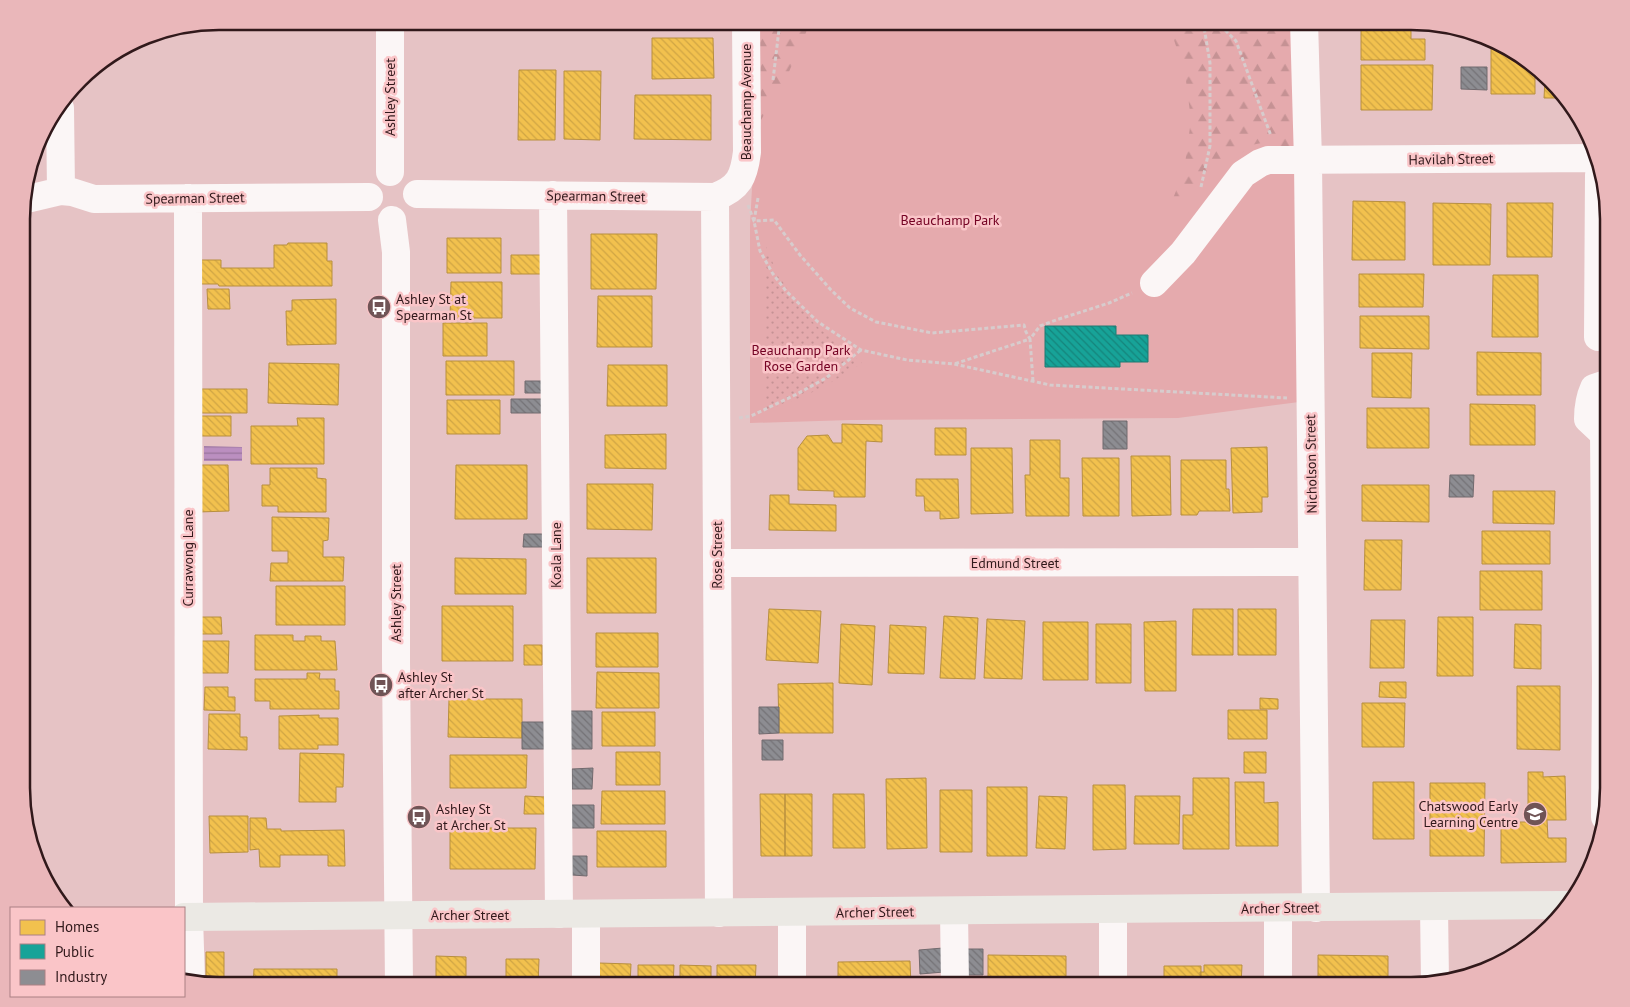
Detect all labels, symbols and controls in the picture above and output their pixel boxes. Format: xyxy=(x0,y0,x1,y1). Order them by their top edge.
street label: Beauchamp Avenue xyxy=(737,44,755,160)
street label: Ashley Street xyxy=(381,58,399,136)
street label: Havilah Street xyxy=(1408,149,1494,169)
street label: Spearman Street xyxy=(546,186,646,206)
street label: Spearman Street xyxy=(145,188,245,208)
park label: Beauchamp Park xyxy=(900,211,1000,229)
place label: Ashley St at Spearman St xyxy=(396,290,472,324)
bus stop icon: Ashley St at Spearman St xyxy=(366,294,392,320)
park label: Beauchamp Park Rose Garden xyxy=(751,341,851,375)
street label: Nicholson Street xyxy=(1301,414,1321,514)
street label: Currawong Lane xyxy=(179,510,197,607)
street label: Rose Street xyxy=(708,521,726,589)
street label: Koala Lane xyxy=(547,522,565,588)
street label: Edmund Street xyxy=(971,554,1060,572)
street label: Ashley Street xyxy=(387,564,405,642)
place label: Ashley St after Archer St xyxy=(398,668,484,702)
bus stop icon: Ashley St after Archer St xyxy=(368,672,394,698)
place label: Chatswood Early Learning Centre xyxy=(1419,797,1518,831)
place label: Ashley St at Archer St xyxy=(436,800,506,834)
school or university icon: Chatswood Early Learning Centre xyxy=(1522,801,1548,827)
bus stop icon: Ashley St at Archer St xyxy=(406,804,432,830)
street label: Archer Street xyxy=(1241,898,1320,918)
street label: Archer Street xyxy=(836,902,915,922)
street label: Archer Street xyxy=(431,906,509,924)
legend xyxy=(10,907,185,997)
text: Homes xyxy=(55,917,99,936)
text: Public xyxy=(55,942,94,961)
text: Industry xyxy=(55,967,107,986)

